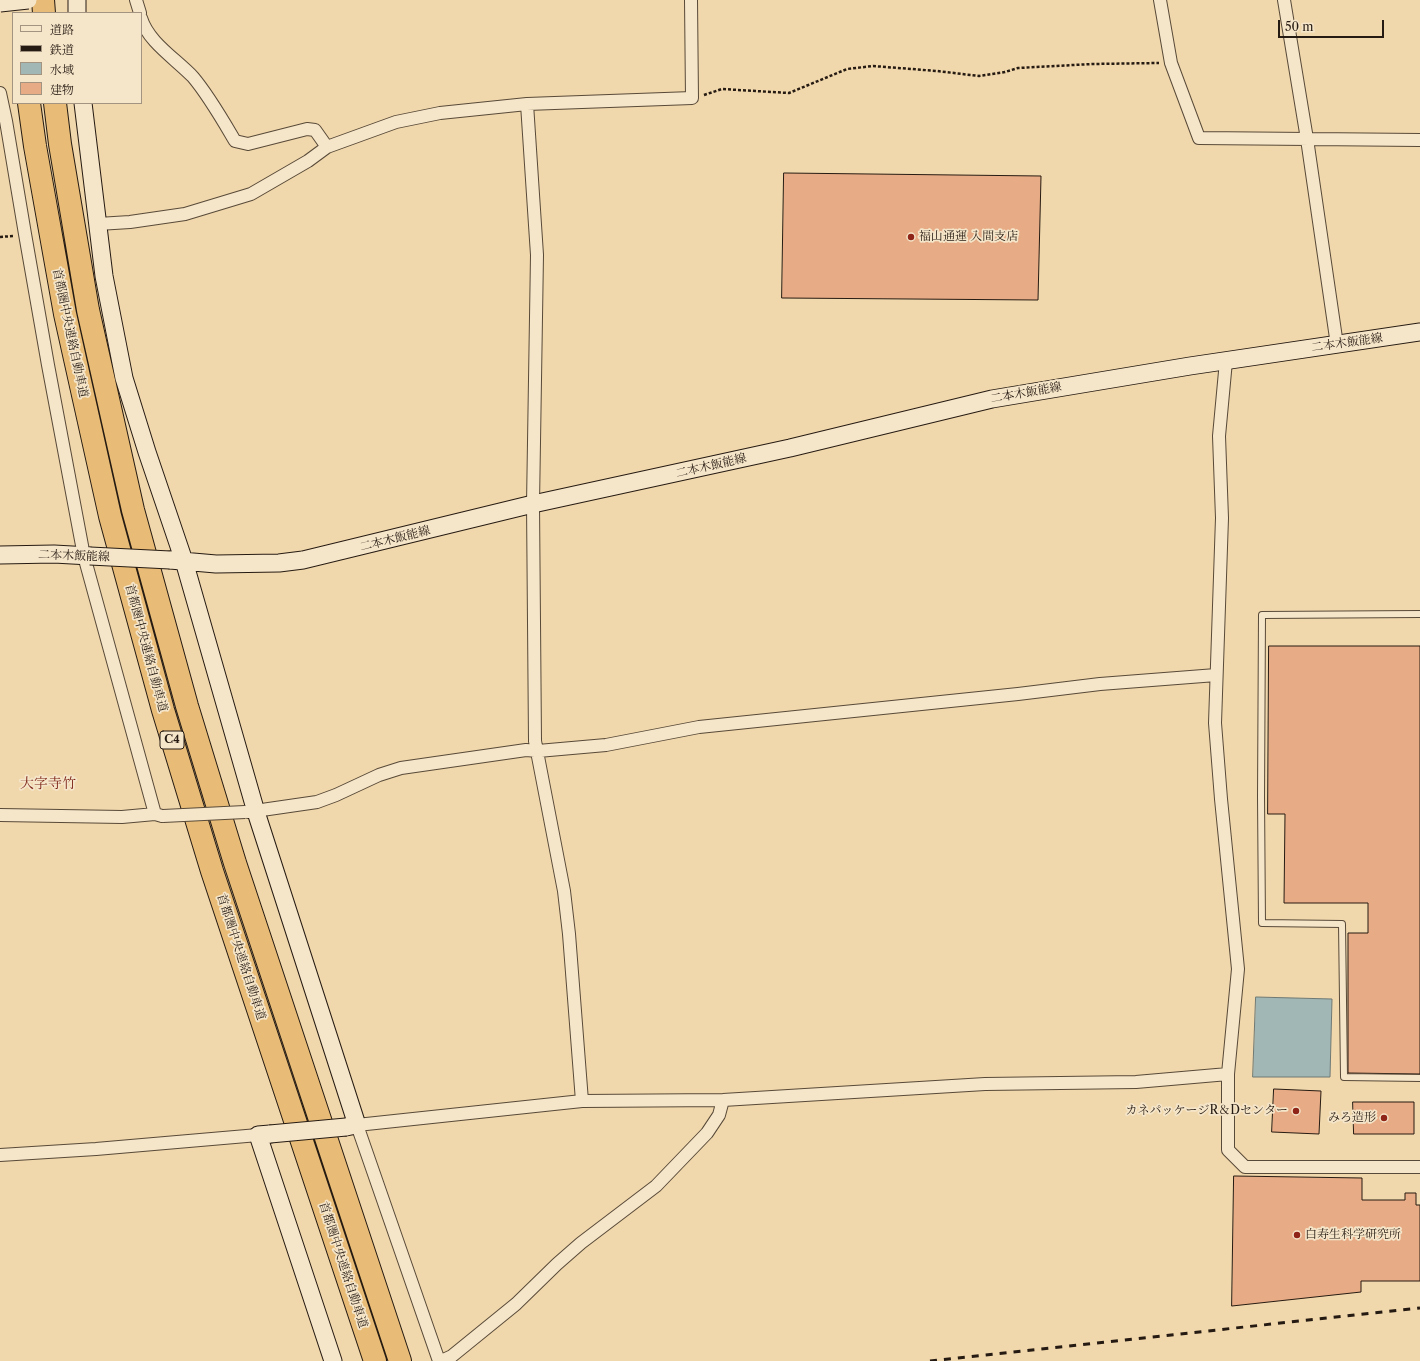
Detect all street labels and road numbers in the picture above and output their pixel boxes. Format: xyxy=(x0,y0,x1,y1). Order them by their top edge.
street label: 首都圏中央連絡自動車道 xyxy=(49,267,91,399)
street label: 二本木飯能線 xyxy=(1310,331,1384,355)
street label: 二本木飯能線 xyxy=(989,380,1063,406)
street label: 二本木飯能線 xyxy=(674,451,748,481)
street label: 二本木飯能線 xyxy=(358,523,432,555)
street label: 二本木飯能線 xyxy=(38,548,110,564)
street label: 首都圏中央連絡自動車道 xyxy=(122,582,170,714)
road number: C4 xyxy=(160,731,184,749)
street label: 首都圏中央連絡自動車道 xyxy=(214,892,268,1022)
street label: 首都圏中央連絡自動車道 xyxy=(316,1200,370,1330)

